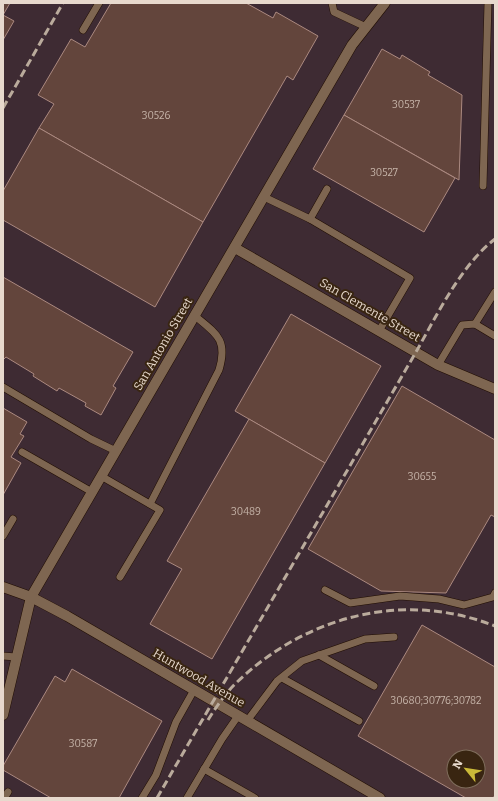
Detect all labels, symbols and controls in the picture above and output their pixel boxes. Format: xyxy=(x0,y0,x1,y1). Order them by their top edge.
house number: 30537 xyxy=(392,99,420,111)
house number: 30526 xyxy=(142,110,170,122)
house number: 30527 xyxy=(370,167,398,179)
street label: San Clemente Street xyxy=(317,276,423,345)
street label: San Antonio Street xyxy=(131,295,196,393)
house number: 30655 xyxy=(408,471,436,483)
house number: 30489 xyxy=(231,506,261,518)
street label: Huntwood Avenue xyxy=(151,646,247,710)
house number: 30680;30776;30782 xyxy=(390,695,482,707)
house number: 30587 xyxy=(69,738,97,750)
north arrow xyxy=(446,749,486,789)
text: N xyxy=(450,757,466,771)

